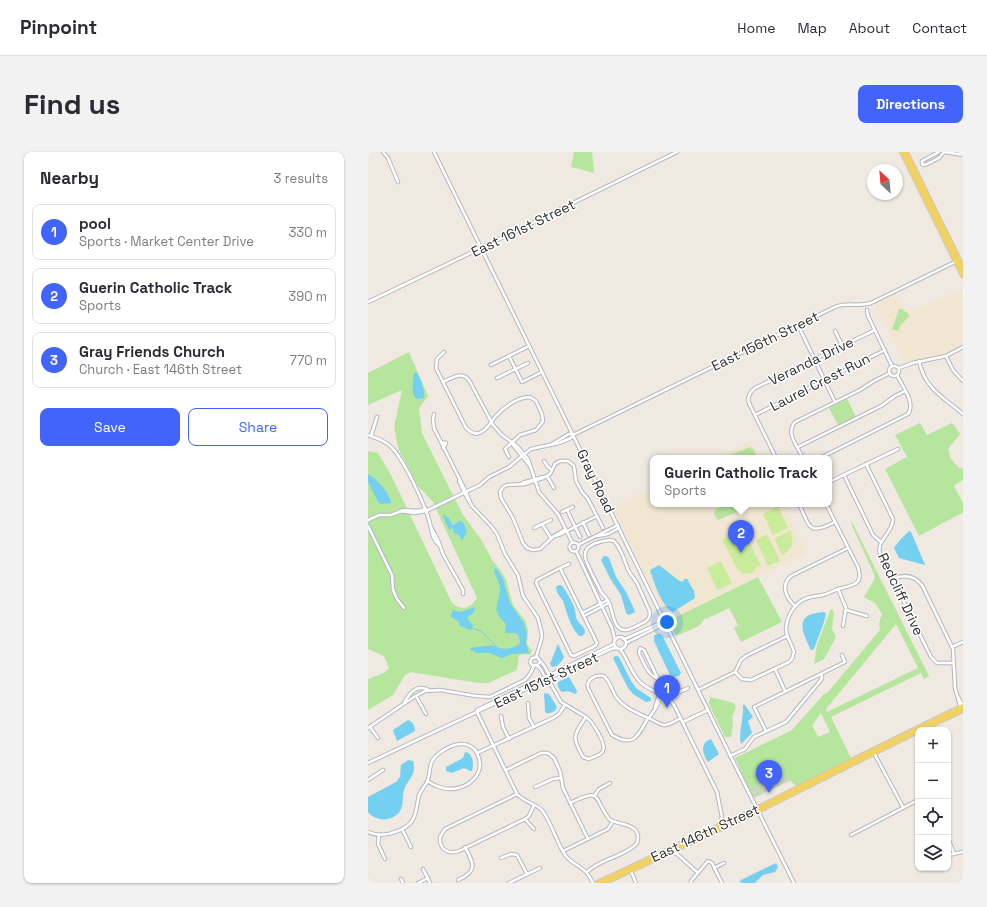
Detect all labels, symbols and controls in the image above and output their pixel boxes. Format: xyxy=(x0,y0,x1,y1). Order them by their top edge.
text: Pinpoint xyxy=(20,15,97,40)
text: Home xyxy=(737,19,775,37)
text: Map xyxy=(797,19,827,37)
text: About xyxy=(849,19,890,37)
text: Contact xyxy=(912,19,967,37)
button: Directions xyxy=(858,85,963,123)
text: Find us xyxy=(24,86,121,122)
north arrow xyxy=(867,164,903,200)
text: Nearby xyxy=(40,167,99,189)
text: 3 results xyxy=(274,170,328,187)
street label: East 161st Street xyxy=(468,195,578,261)
text: pool xyxy=(79,214,111,233)
text: 1 xyxy=(51,224,57,241)
text: 330 m xyxy=(288,224,327,241)
text: Sports · Market Center Drive xyxy=(79,233,254,250)
text: Guerin Catholic Track xyxy=(79,278,232,297)
text: 2 xyxy=(50,288,58,305)
text: 390 m xyxy=(288,288,327,305)
text: Sports xyxy=(79,297,121,314)
street label: East 156th Street xyxy=(708,307,822,375)
street label: Veranda Drive xyxy=(766,333,856,389)
text: Gray Friends Church xyxy=(79,342,225,361)
street label: Laurel Crest Run xyxy=(767,349,873,415)
text: 3 xyxy=(50,352,58,369)
text: 770 m xyxy=(290,352,327,369)
text: Church · East 146th Street xyxy=(79,361,242,378)
button: Save xyxy=(40,408,180,446)
button: Share xyxy=(188,408,328,446)
street label: Gray Road xyxy=(573,446,619,516)
popup xyxy=(650,455,832,507)
text: Guerin Catholic Track xyxy=(664,463,818,482)
text: Sports xyxy=(664,482,706,499)
pin: 2 xyxy=(728,520,754,553)
street label: Redcliff Drive xyxy=(874,550,928,638)
your location xyxy=(657,612,677,632)
street label: East 151st Street xyxy=(491,648,601,712)
pin: 1 xyxy=(654,675,680,708)
map controls xyxy=(915,727,951,871)
button: + xyxy=(915,727,951,763)
pin: 3 xyxy=(756,760,782,793)
button: − xyxy=(915,763,951,799)
button: locate xyxy=(915,799,951,835)
street label: East 146th Street xyxy=(648,800,762,866)
button: layers xyxy=(915,835,951,871)

